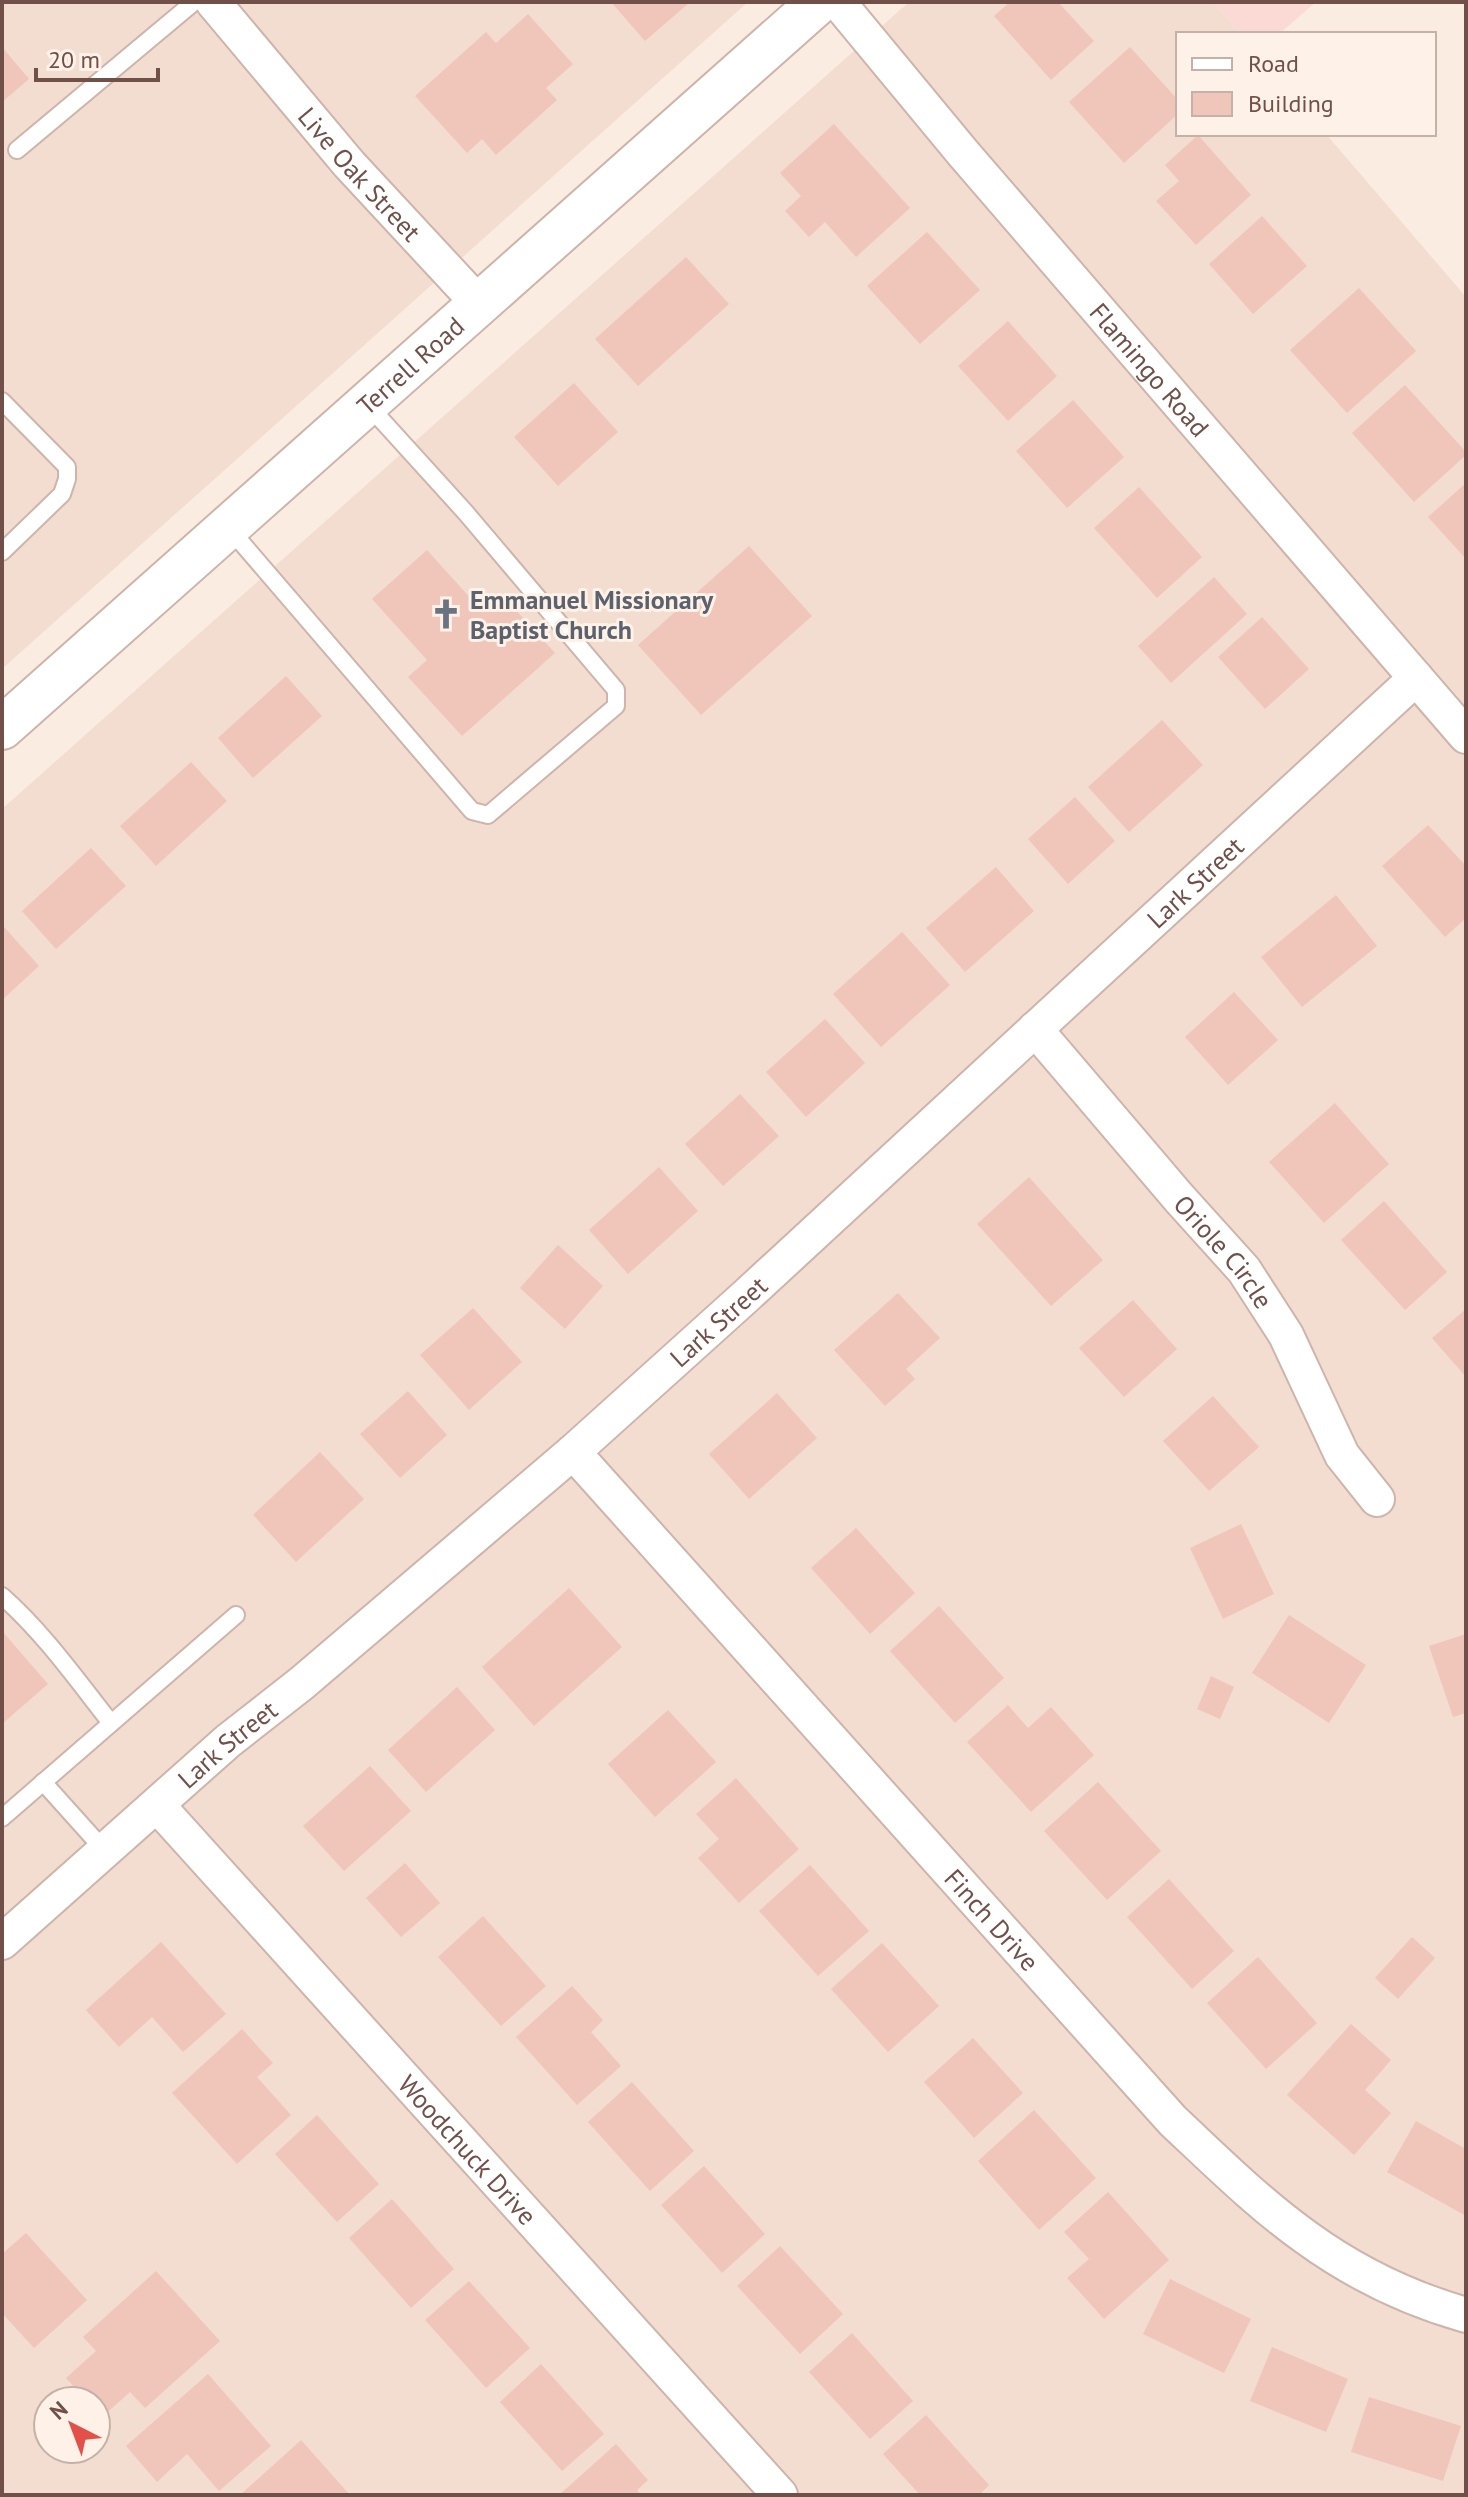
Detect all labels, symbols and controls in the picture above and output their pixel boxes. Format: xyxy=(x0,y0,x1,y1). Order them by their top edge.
scale bar xyxy=(36,32,158,82)
legend xyxy=(1176,32,1436,136)
text: 20 m xyxy=(48,44,100,75)
text: Road xyxy=(1248,48,1299,79)
text: Building xyxy=(1248,88,1334,119)
street label: Live Oak Street xyxy=(291,100,428,248)
street label: Flamingo Road xyxy=(1083,296,1217,443)
street label: Terrell Road xyxy=(350,309,471,422)
place label: Emmanuel Missionary Baptist Church xyxy=(470,583,714,646)
church icon: Emmanuel Missionary Baptist Church xyxy=(429,597,463,631)
street label: Lark Street xyxy=(1140,829,1250,935)
street label: Oriole Circle xyxy=(1167,1187,1281,1314)
street label: Lark Street xyxy=(663,1269,774,1374)
street label: Lark Street xyxy=(170,1692,284,1795)
street label: Finch Drive xyxy=(938,1862,1047,1977)
street label: Woodchuck Drive xyxy=(392,2067,544,2231)
north arrow xyxy=(32,2385,112,2465)
text: N xyxy=(44,2395,73,2425)

